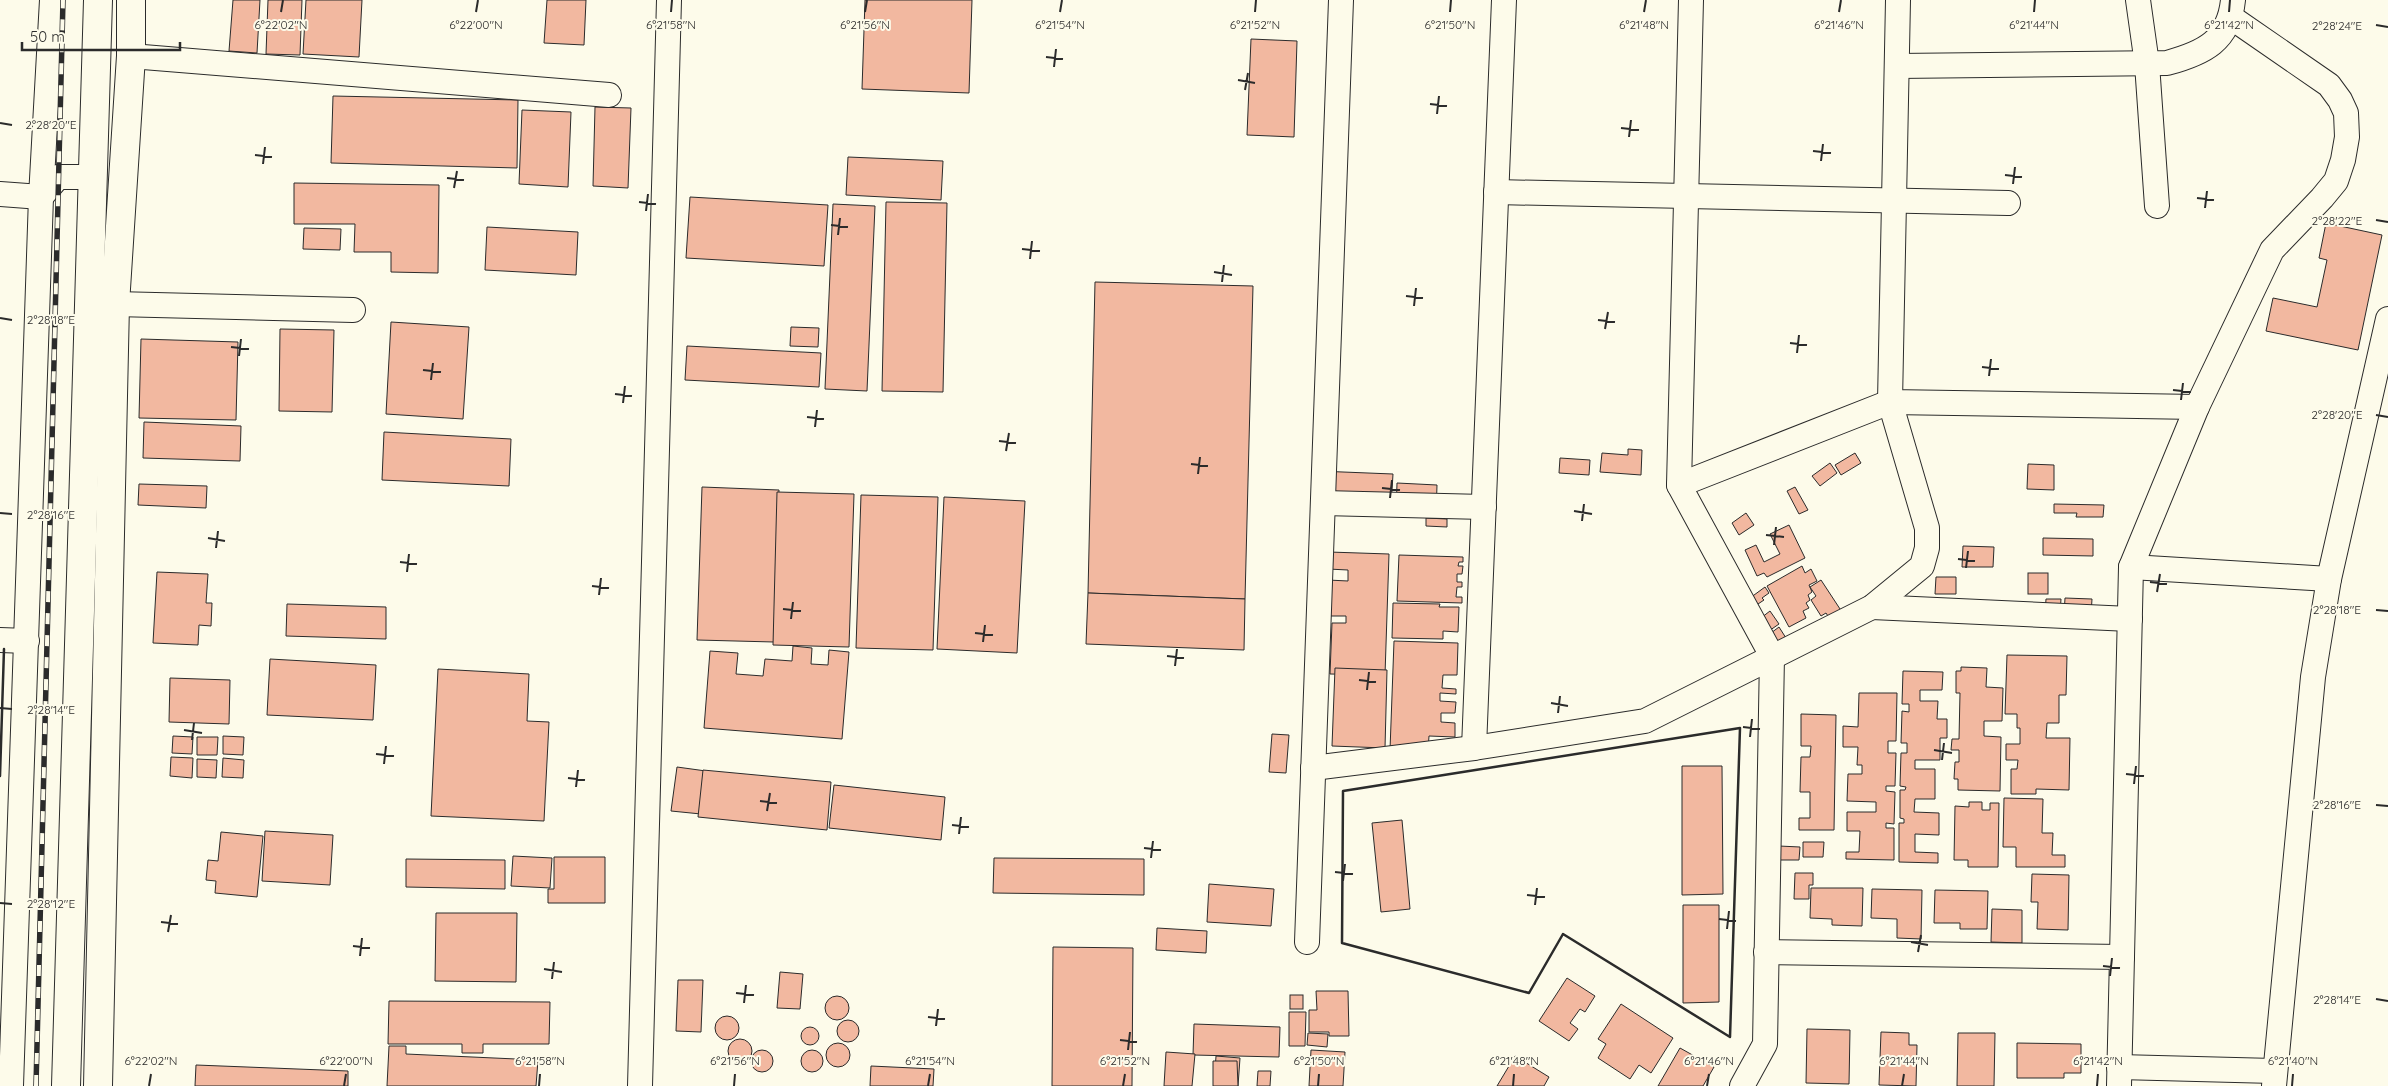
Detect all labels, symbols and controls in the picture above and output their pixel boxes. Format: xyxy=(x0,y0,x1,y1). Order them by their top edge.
text: 6°22'02"N xyxy=(254,17,308,32)
text: 6°22'00"N xyxy=(449,17,503,32)
text: 6°21'58"N xyxy=(646,17,696,32)
text: 6°21'56"N xyxy=(840,17,890,32)
text: 6°21'54"N xyxy=(1035,17,1085,32)
text: 6°21'52"N xyxy=(1230,17,1280,32)
text: 6°21'50"N xyxy=(1425,17,1475,32)
text: 6°21'48"N xyxy=(1619,17,1669,32)
text: 6°21'46"N xyxy=(1814,17,1864,32)
text: 6°21'44"N xyxy=(2009,17,2059,32)
text: 6°21'42"N xyxy=(2204,17,2254,32)
text: 2°28'24"E xyxy=(2312,18,2362,33)
scale bar xyxy=(22,20,180,52)
text: 50 m xyxy=(30,27,65,46)
text: 2°28'20"E xyxy=(25,117,77,132)
text: 2°28'22"E xyxy=(2312,213,2363,228)
text: 2°28'18"E xyxy=(27,312,75,327)
text: 2°28'20"E xyxy=(2311,407,2363,422)
text: 2°28'16"E xyxy=(27,507,75,522)
text: 2°28'18"E xyxy=(2313,602,2361,617)
text: 2°28'14"E xyxy=(27,702,75,717)
text: 2°28'16"E xyxy=(2313,797,2361,812)
text: 2°28'12"E xyxy=(27,896,75,911)
text: 2°28'14"E xyxy=(2313,992,2361,1007)
text: 6°22'02"N xyxy=(124,1053,178,1068)
text: 6°22'00"N xyxy=(319,1053,373,1068)
text: 6°21'58"N xyxy=(515,1053,565,1068)
text: 6°21'56"N xyxy=(710,1053,760,1068)
text: 6°21'54"N xyxy=(905,1053,955,1068)
text: 6°21'52"N xyxy=(1100,1053,1150,1068)
text: 6°21'50"N xyxy=(1294,1053,1344,1068)
text: 6°21'48"N xyxy=(1489,1053,1539,1068)
text: 6°21'46"N xyxy=(1684,1053,1734,1068)
text: 6°21'44"N xyxy=(1879,1053,1929,1068)
text: 6°21'42"N xyxy=(2073,1053,2123,1068)
text: 6°21'40"N xyxy=(2268,1053,2318,1068)

